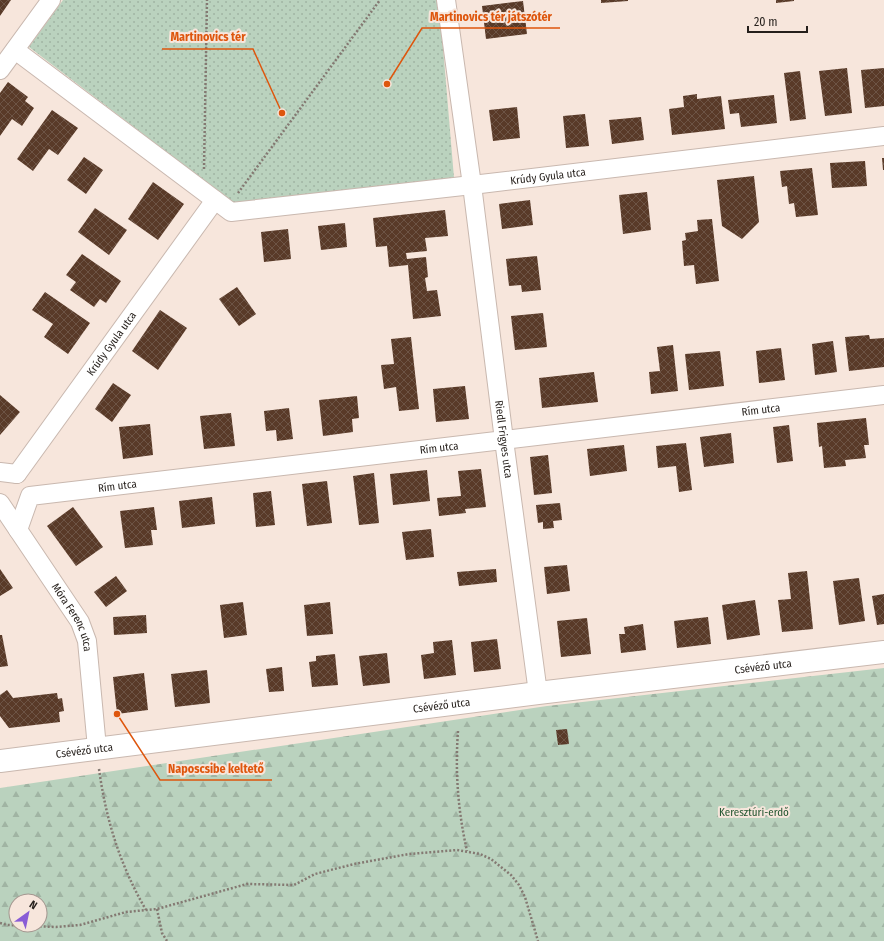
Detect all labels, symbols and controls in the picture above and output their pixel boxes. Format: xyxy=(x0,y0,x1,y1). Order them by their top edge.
callout: Martinovics tér játszótér xyxy=(422,4,560,28)
scale bar xyxy=(748,8,807,34)
text: Martinovics tér játszótér xyxy=(430,10,553,24)
text: 20 m xyxy=(754,15,778,29)
callout: Martinovics tér xyxy=(162,25,253,49)
text: Martinovics tér xyxy=(170,30,246,44)
street label: Krúdy Gyula utca xyxy=(510,165,586,187)
street label: Krúdy Gyula utca xyxy=(84,309,139,378)
street label: Riedl Frigyes utca xyxy=(493,399,516,479)
street label: Rím utca xyxy=(741,401,781,418)
street label: Rím utca xyxy=(419,439,459,456)
street label: Rím utca xyxy=(97,477,137,494)
street label: Móra Ferenc utca xyxy=(49,581,94,652)
street label: Csévéző utca xyxy=(734,656,793,676)
street label: Csévéző utca xyxy=(412,695,471,715)
street label: Csévéző utca xyxy=(55,740,114,760)
callout: Naposcsibe keltető xyxy=(160,756,272,780)
text: Naposcsibe keltető xyxy=(168,762,265,776)
park label: Keresztúri-erdő xyxy=(719,806,789,819)
north arrow xyxy=(8,893,48,933)
text: N xyxy=(27,898,39,912)

